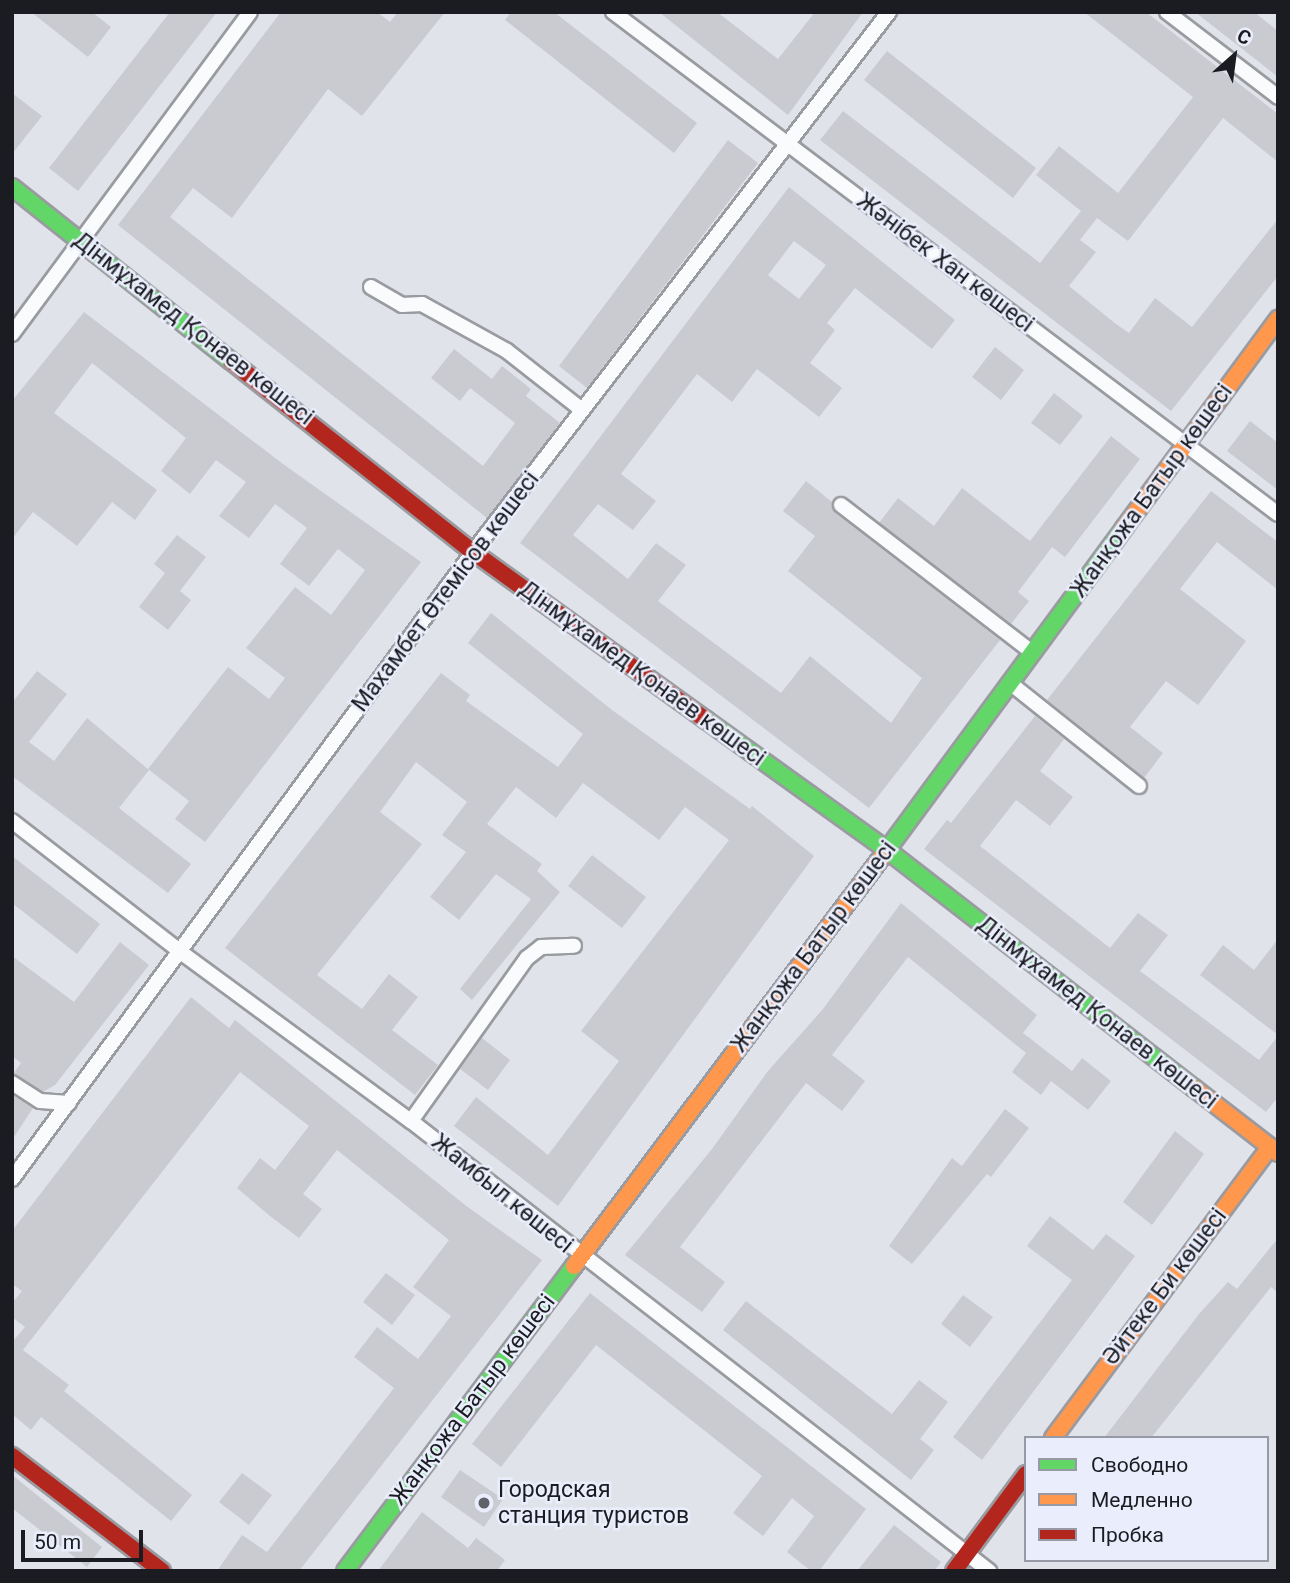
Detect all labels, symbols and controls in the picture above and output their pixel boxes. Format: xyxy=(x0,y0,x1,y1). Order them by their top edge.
north arrow xyxy=(1199,21,1269,91)
text: С xyxy=(1233,24,1255,50)
street label: Жәнібек Хан көшесі xyxy=(851,187,1039,339)
street label: Дінмұхамед Қонаев көшесі xyxy=(67,227,319,431)
street label: Жанқожа Батыр көшесі xyxy=(1065,379,1239,603)
street label: Махамбет Өтемісов көшесі xyxy=(347,466,545,718)
street label: Дінмұхамед Қонаев көшесі xyxy=(514,576,770,772)
street label: Жанқожа Батыр көшесі xyxy=(726,836,902,1058)
street label: Дінмұхамед Қонаев көшесі xyxy=(971,911,1223,1115)
street label: Жамбыл көшесі xyxy=(426,1129,578,1259)
street label: Әйтеке Би көшесі xyxy=(1097,1203,1233,1371)
street label: Жанқожа Батыр көшесі xyxy=(385,1289,561,1511)
legend xyxy=(1024,1436,1269,1562)
text: Свободно xyxy=(1091,1453,1188,1477)
place label: Городская станция туристов xyxy=(498,1476,689,1530)
text: Медленно xyxy=(1091,1488,1193,1512)
marker: Городская станция туристов xyxy=(476,1495,492,1511)
scale bar xyxy=(24,1516,147,1560)
text: Пробка xyxy=(1091,1523,1164,1547)
text: 50 m xyxy=(34,1530,81,1554)

